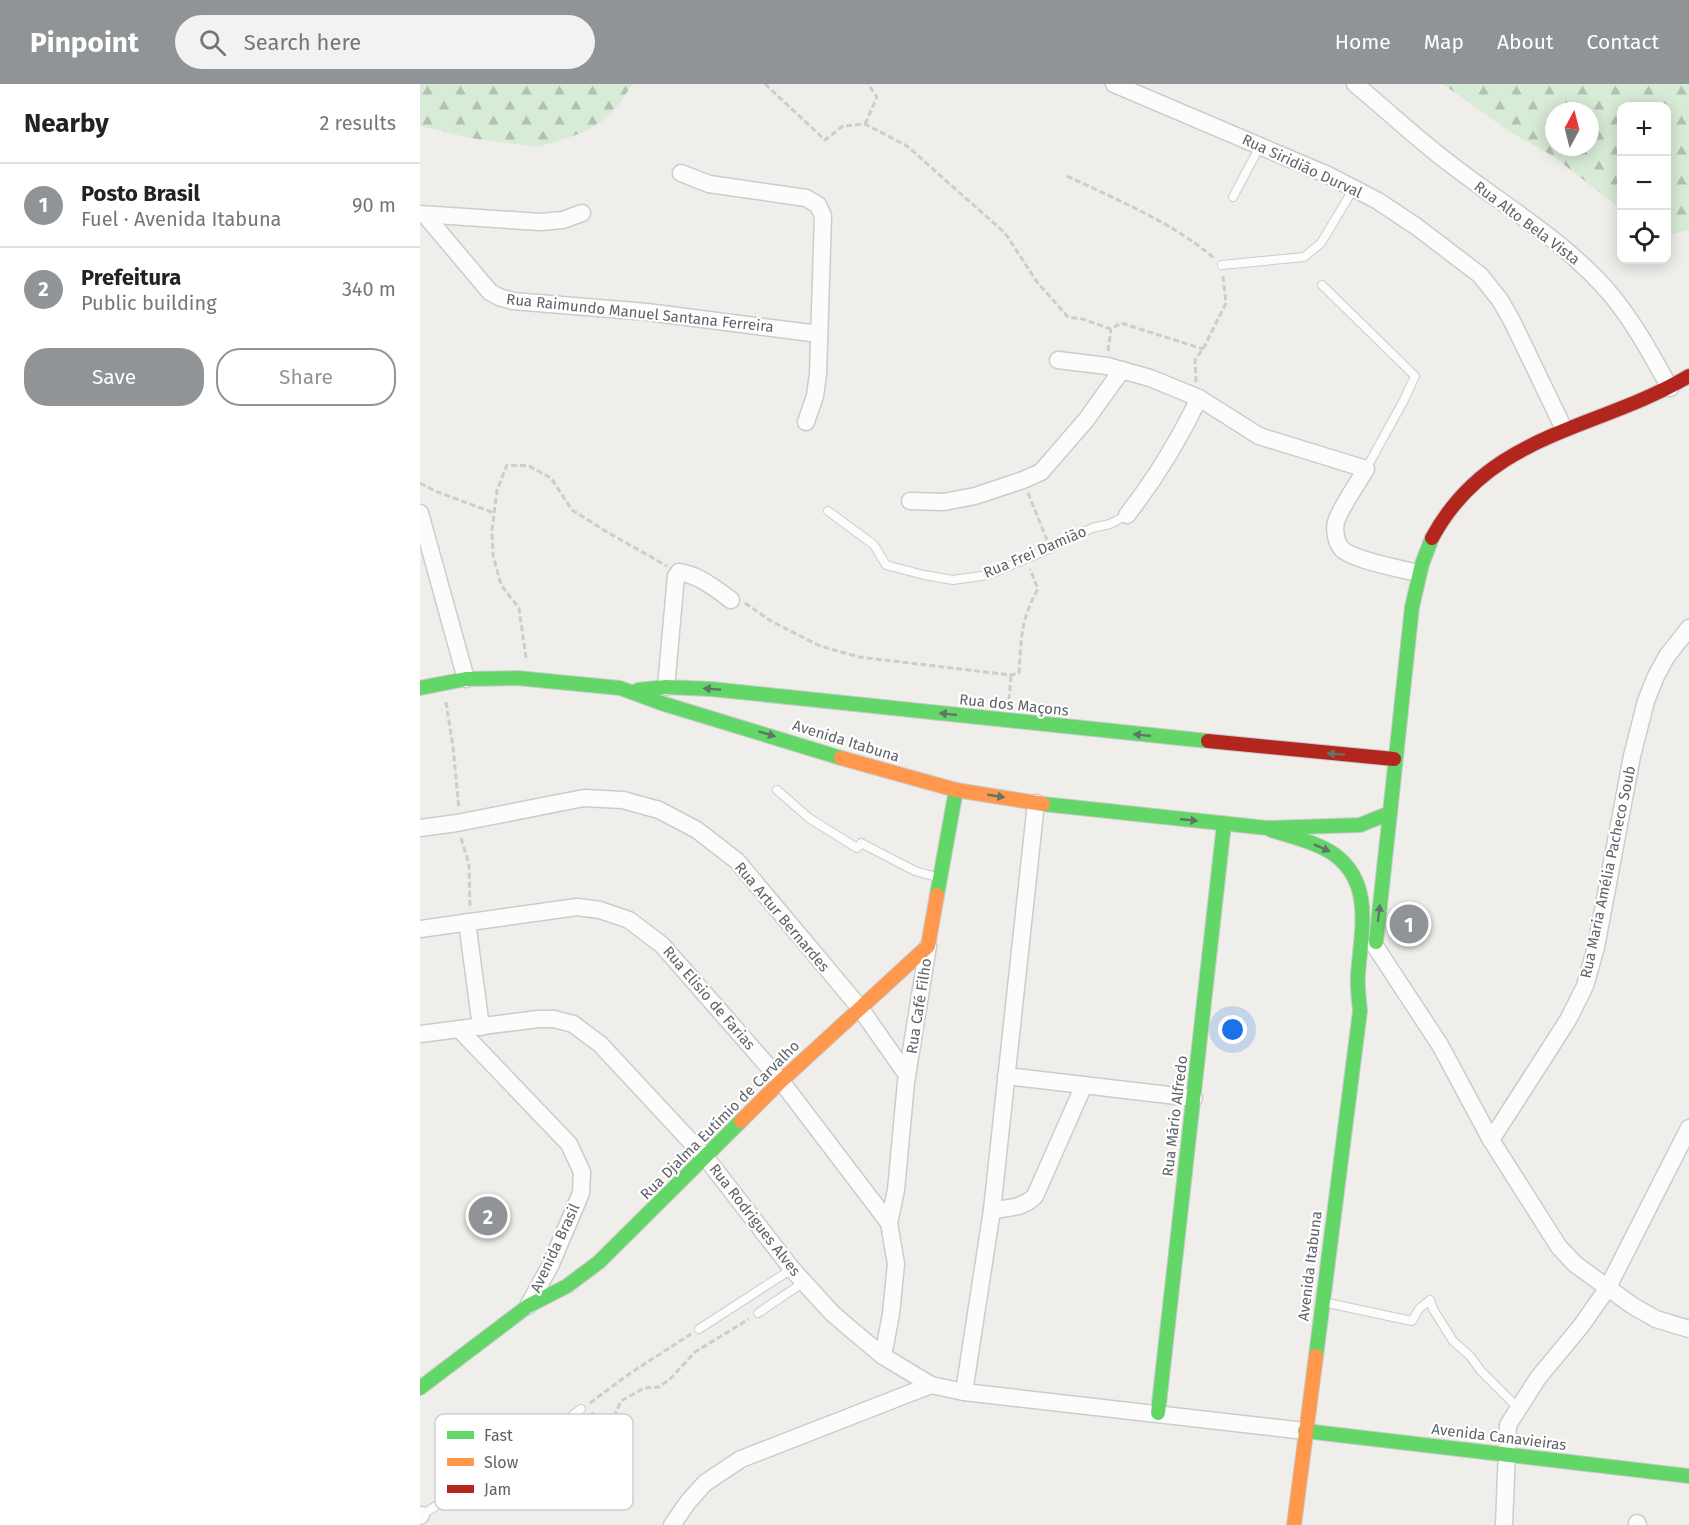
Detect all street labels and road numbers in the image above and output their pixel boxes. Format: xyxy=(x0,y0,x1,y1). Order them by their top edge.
street label: Rua Siridião Durval xyxy=(1239,130,1365,202)
street label: Rua Alto Bela Vista xyxy=(1471,177,1583,269)
street label: Rua Raimundo Manuel Santana Ferreira xyxy=(505,290,775,336)
street label: Rua Frei Damião xyxy=(981,522,1089,582)
street label: Rua dos Maçons xyxy=(958,690,1070,720)
street label: Avenida Itabuna xyxy=(790,716,902,766)
street label: Rua Maria Amélia Pacheco Soub xyxy=(1577,764,1639,980)
street label: Rua Artur Bernardes xyxy=(731,858,833,976)
street label: Rua Elisio de Farias xyxy=(659,943,759,1053)
street label: Rua Café Filho xyxy=(903,957,935,1055)
street label: Rua Djalma Eutímio de Carvalho xyxy=(637,1037,803,1203)
street label: Rua Mário Alfredo xyxy=(1159,1054,1191,1178)
street label: Rua Rodrigues Alves xyxy=(706,1160,804,1280)
street label: Avenida Brasil xyxy=(527,1200,584,1295)
street label: Avenida Itabuna xyxy=(1294,1210,1326,1322)
street label: Avenida Canavieiras xyxy=(1431,1420,1567,1454)

